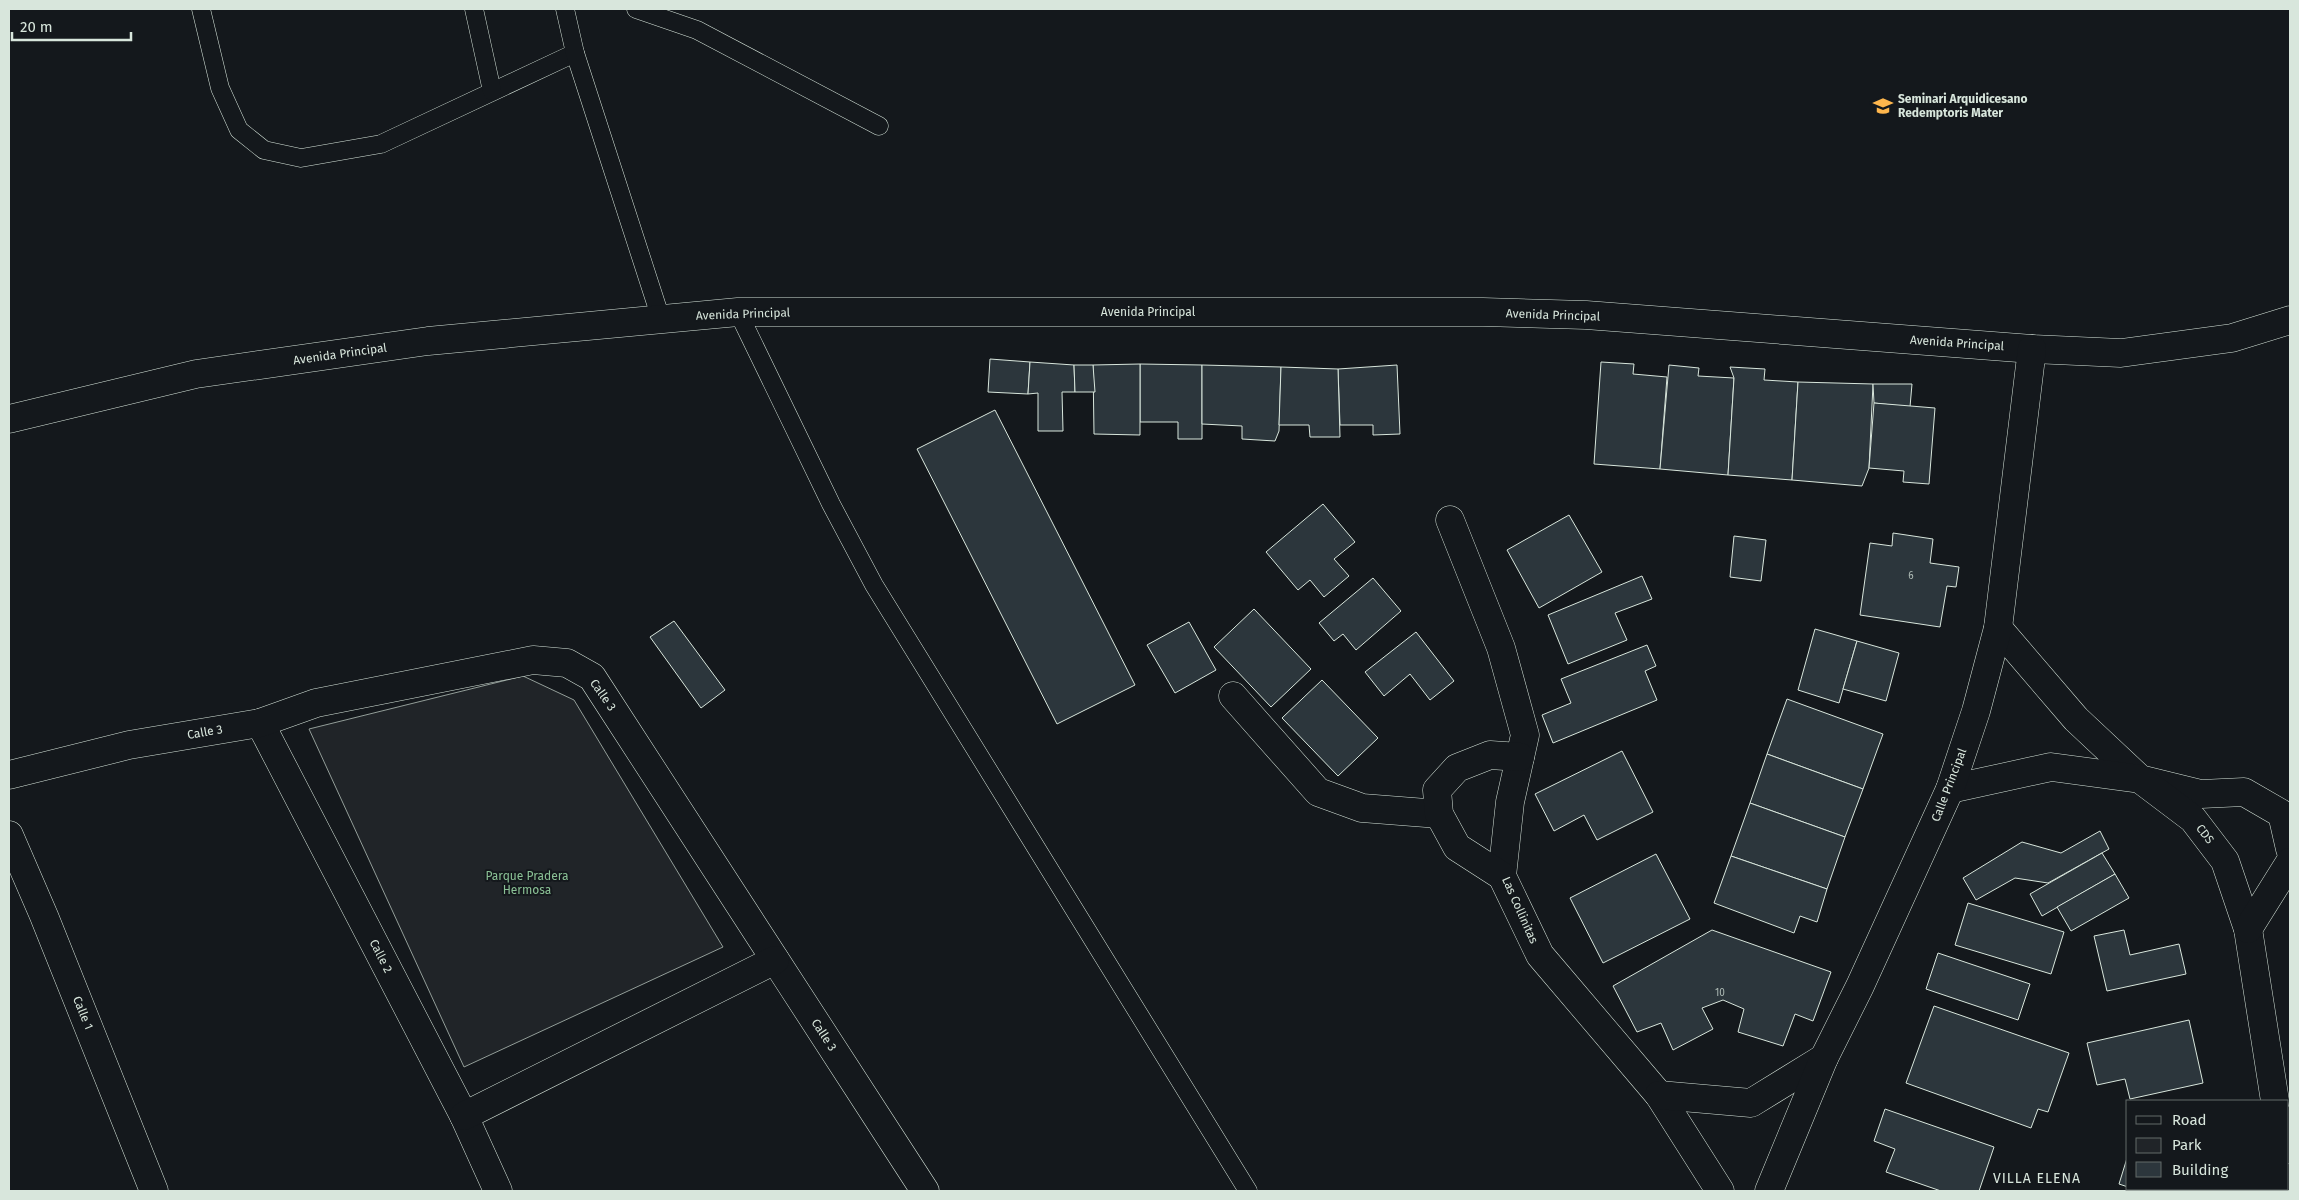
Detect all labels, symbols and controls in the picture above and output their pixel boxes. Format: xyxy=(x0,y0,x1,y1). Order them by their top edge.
scale bar xyxy=(12,10,131,42)
text: 20 m xyxy=(20,18,53,36)
place label: Seminari Arquidicesano Redemptoris Mater xyxy=(1898,92,2027,120)
school or university icon: Seminari Arquidicesano Redemptoris Mater xyxy=(1872,95,1894,117)
street label: Avenida Principal xyxy=(696,305,791,323)
street label: Avenida Principal xyxy=(1101,305,1196,319)
street label: Avenida Principal xyxy=(1506,306,1601,324)
street label: Avenida Principal xyxy=(1909,333,2005,353)
street label: Avenida Principal xyxy=(292,340,388,368)
house number: 6 xyxy=(1908,570,1914,582)
street label: Calle 3 xyxy=(587,676,619,714)
street label: Calle 3 xyxy=(186,722,224,742)
street label: Calle Principal xyxy=(1929,746,1970,824)
street label: CDS xyxy=(2193,821,2217,847)
park label: Parque Pradera Hermosa xyxy=(486,869,568,897)
street label: Las Collinitas xyxy=(1499,874,1541,946)
street label: Calle 2 xyxy=(367,937,395,975)
house number: 10 xyxy=(1715,987,1725,999)
street label: Calle 1 xyxy=(70,994,96,1032)
street label: Calle 3 xyxy=(808,1016,840,1054)
legend xyxy=(2126,1100,2289,1190)
text: Road xyxy=(2172,1111,2207,1129)
text: Park xyxy=(2172,1136,2202,1154)
text: Building xyxy=(2172,1161,2228,1179)
district label: VILLA ELENA xyxy=(1993,1170,2081,1187)

